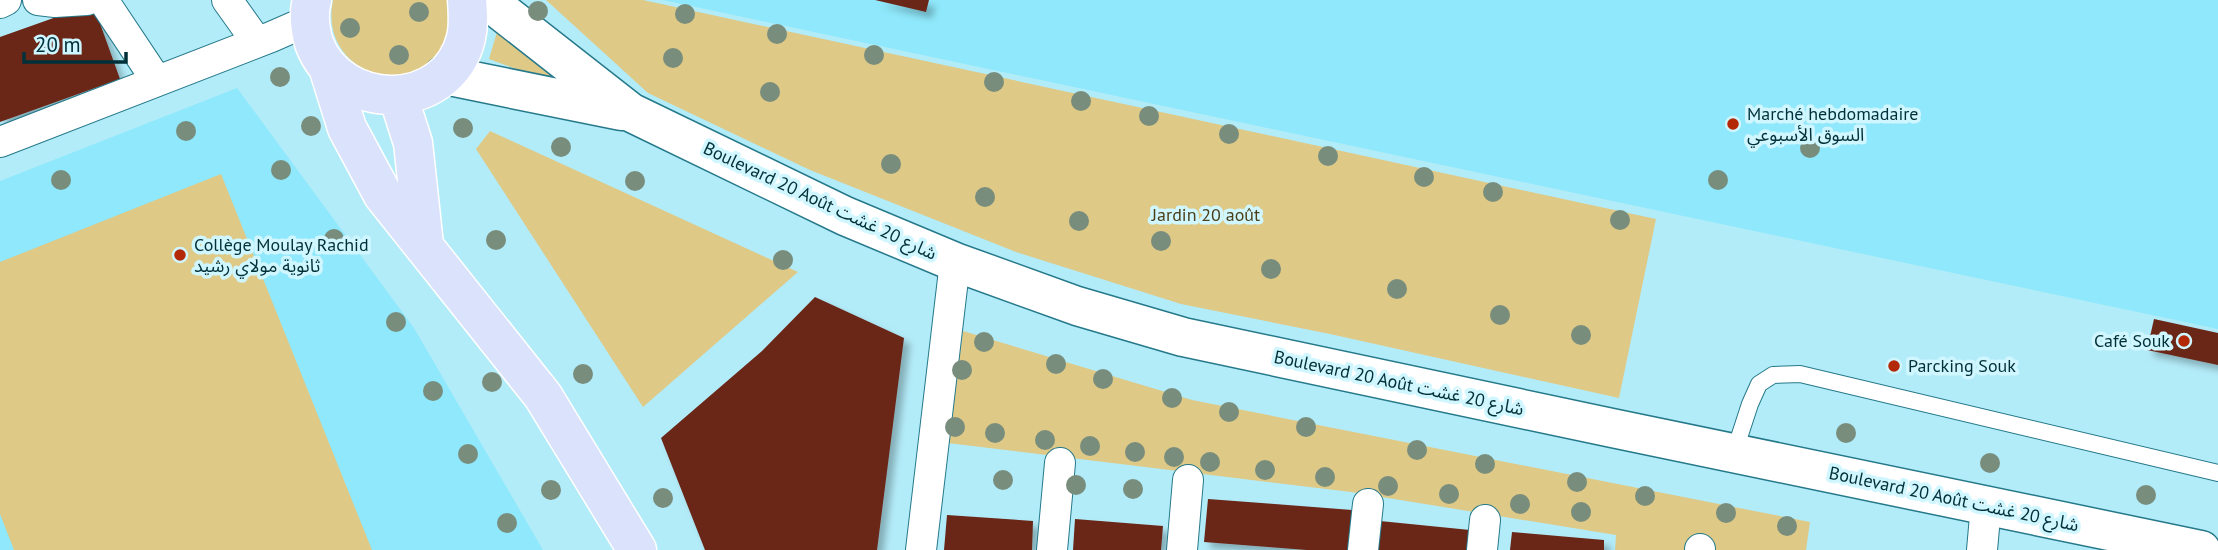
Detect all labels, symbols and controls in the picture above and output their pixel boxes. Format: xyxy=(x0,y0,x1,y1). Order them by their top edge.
scale bar xyxy=(24,21,126,65)
text: 20 m xyxy=(35,31,81,58)
place label: Marché hebdomadaire السوق الأسبوعي xyxy=(1747,102,1919,148)
marker: Marché hebdomadaire السوق الأسبوعي xyxy=(1725,116,1741,132)
street label: Boulevard 20 Août شارع 20 غشت xyxy=(699,136,941,268)
park label: Jardin 20 août xyxy=(1151,203,1260,226)
place label: Collège Moulay Rachid ثانوية مولاي رشيد xyxy=(194,233,369,279)
marker: Collège Moulay Rachid ثانوية مولاي رشيد xyxy=(172,247,188,263)
place label: Café Souk xyxy=(2094,329,2170,352)
marker: Café Souk xyxy=(2176,333,2192,349)
street label: Boulevard 20 Août شارع 20 غشت xyxy=(1271,345,1526,423)
place label: Parcking Souk xyxy=(1908,354,2016,377)
marker: Parcking Souk xyxy=(1886,358,1902,374)
street label: Boulevard 20 Août شارع 20 غشت xyxy=(1826,461,2081,539)

